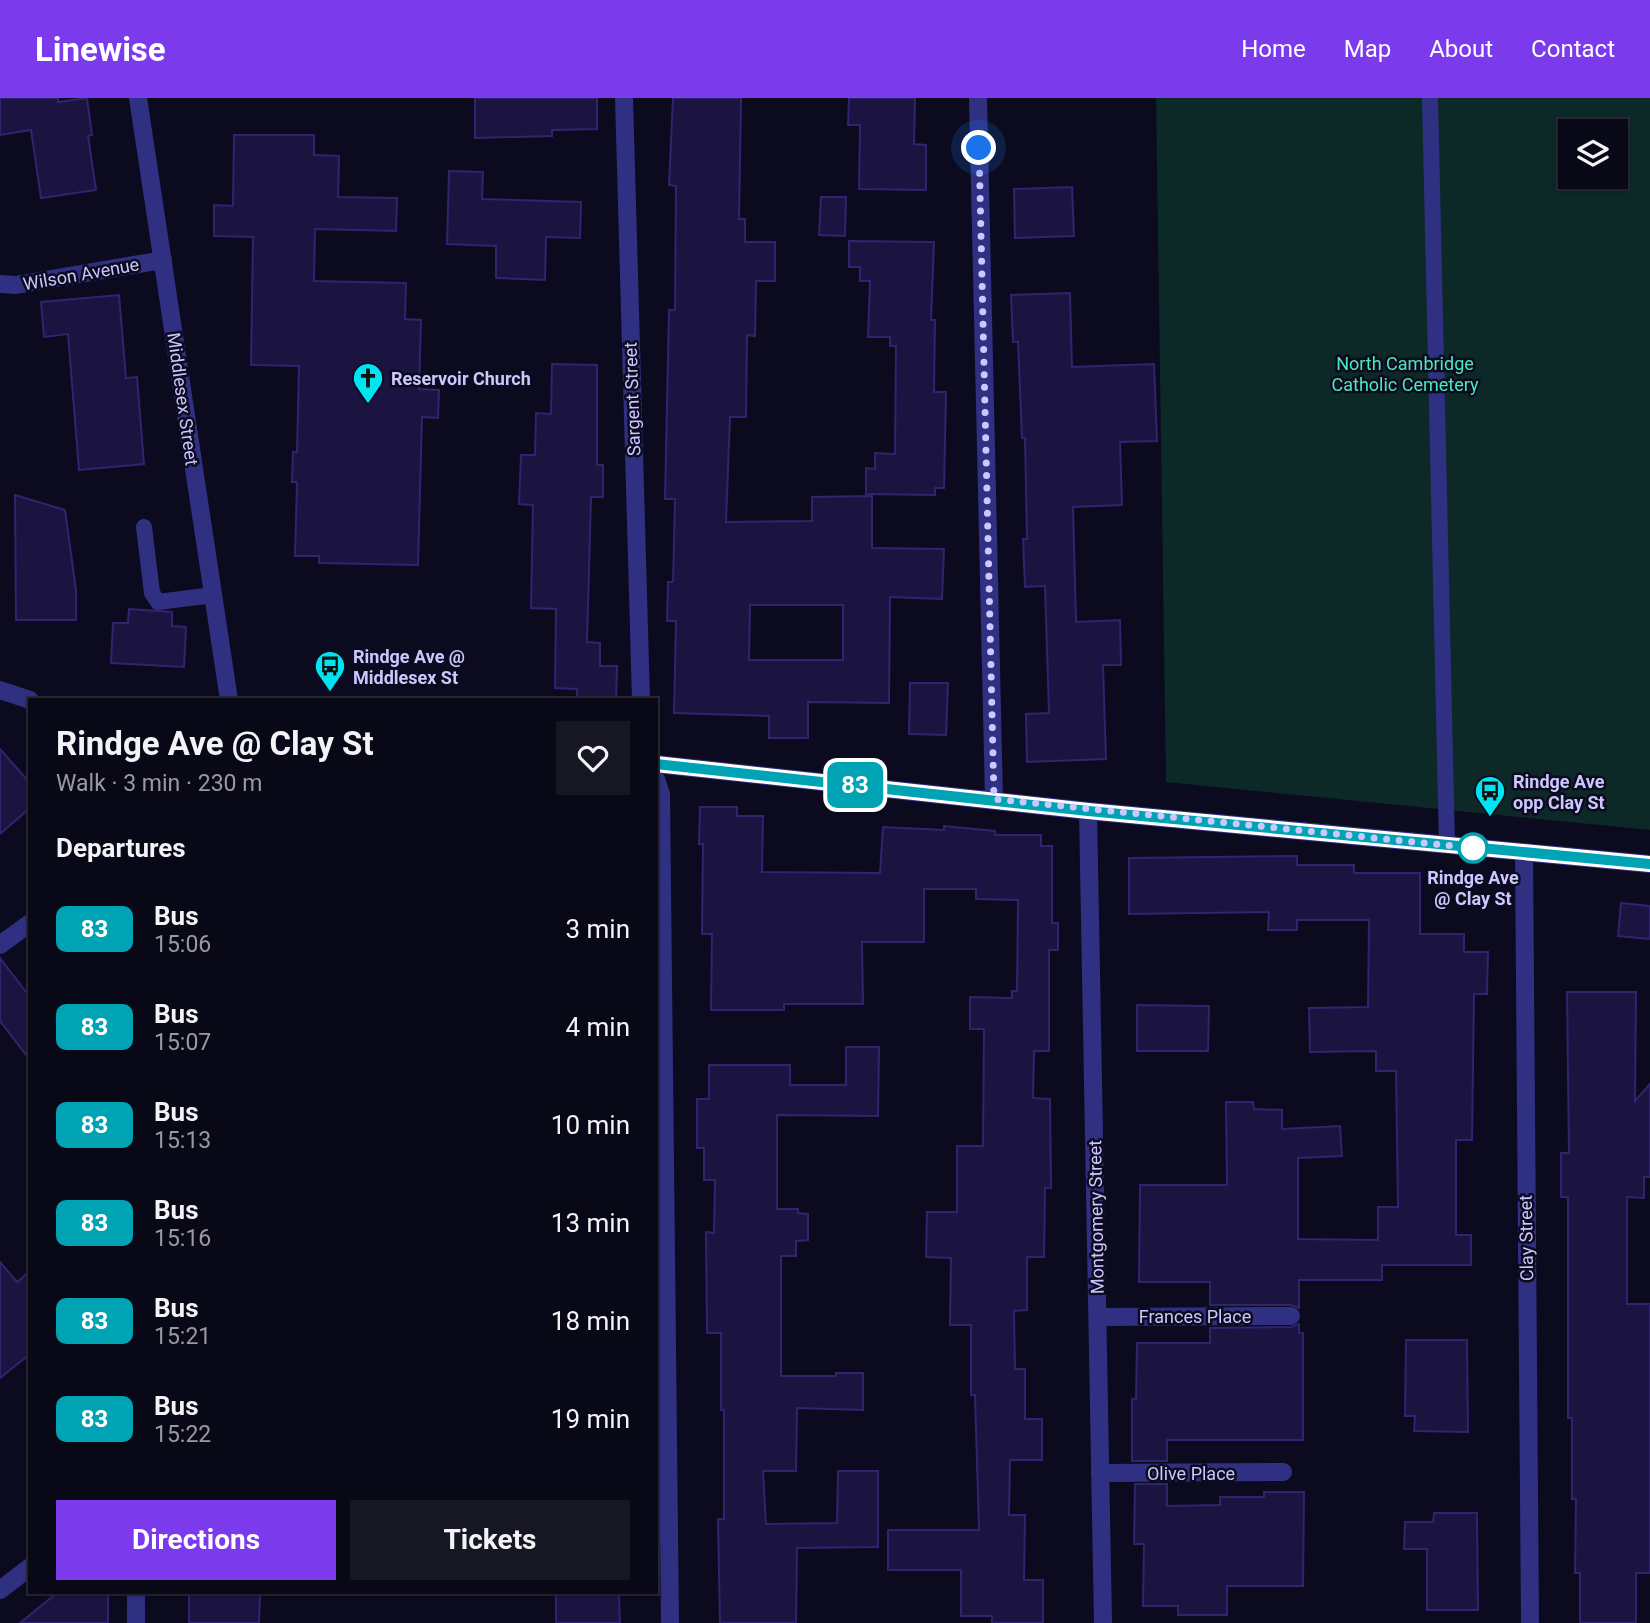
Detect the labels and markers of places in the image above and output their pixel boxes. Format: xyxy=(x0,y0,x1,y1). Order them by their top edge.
church icon: Reservoir Church xyxy=(351,361,385,405)
place label: Reservoir Church xyxy=(391,368,531,389)
place label: Rindge Ave @ Middlesex St xyxy=(353,646,465,688)
bus stop icon: Rindge Ave @ Middlesex St xyxy=(313,649,347,693)
place label: Rindge Ave opp Clay St xyxy=(1513,771,1605,813)
bus stop icon: Rindge Ave opp Clay St xyxy=(1473,774,1507,818)
marker: Rindge Ave @ Clay St xyxy=(1458,833,1488,863)
place label: Rindge Ave @ Clay St xyxy=(1427,867,1519,909)

